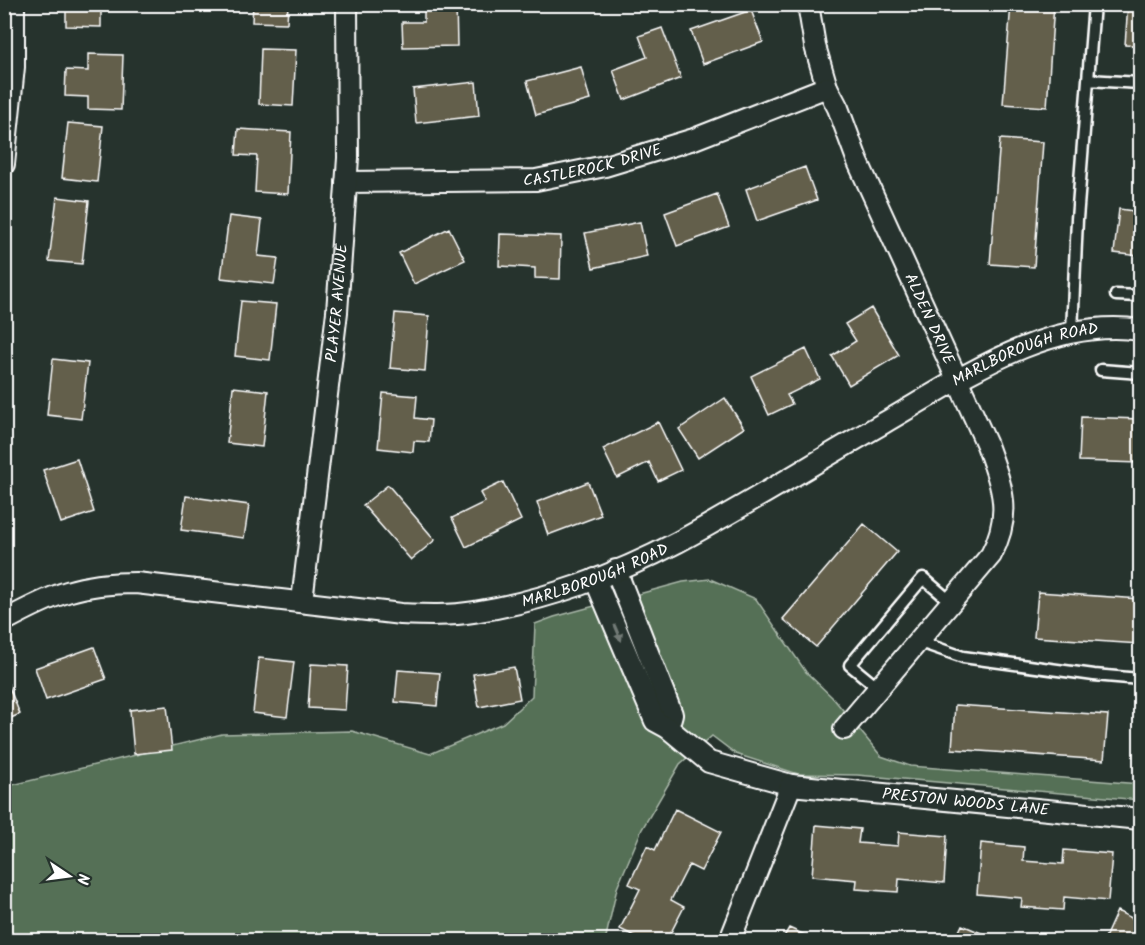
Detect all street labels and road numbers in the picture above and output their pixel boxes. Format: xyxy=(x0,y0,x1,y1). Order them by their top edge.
street label: CASTLEROCK DRIVE xyxy=(523,137,665,193)
street label: PLAYER AVENUE xyxy=(319,242,354,364)
street label: ALDEN DRIVE xyxy=(898,269,961,369)
street label: MARLBOROUGH ROAD xyxy=(947,316,1099,393)
street label: MARLBOROUGH ROAD xyxy=(519,536,673,614)
street label: PRESTON WOODS LANE xyxy=(881,781,1051,823)

